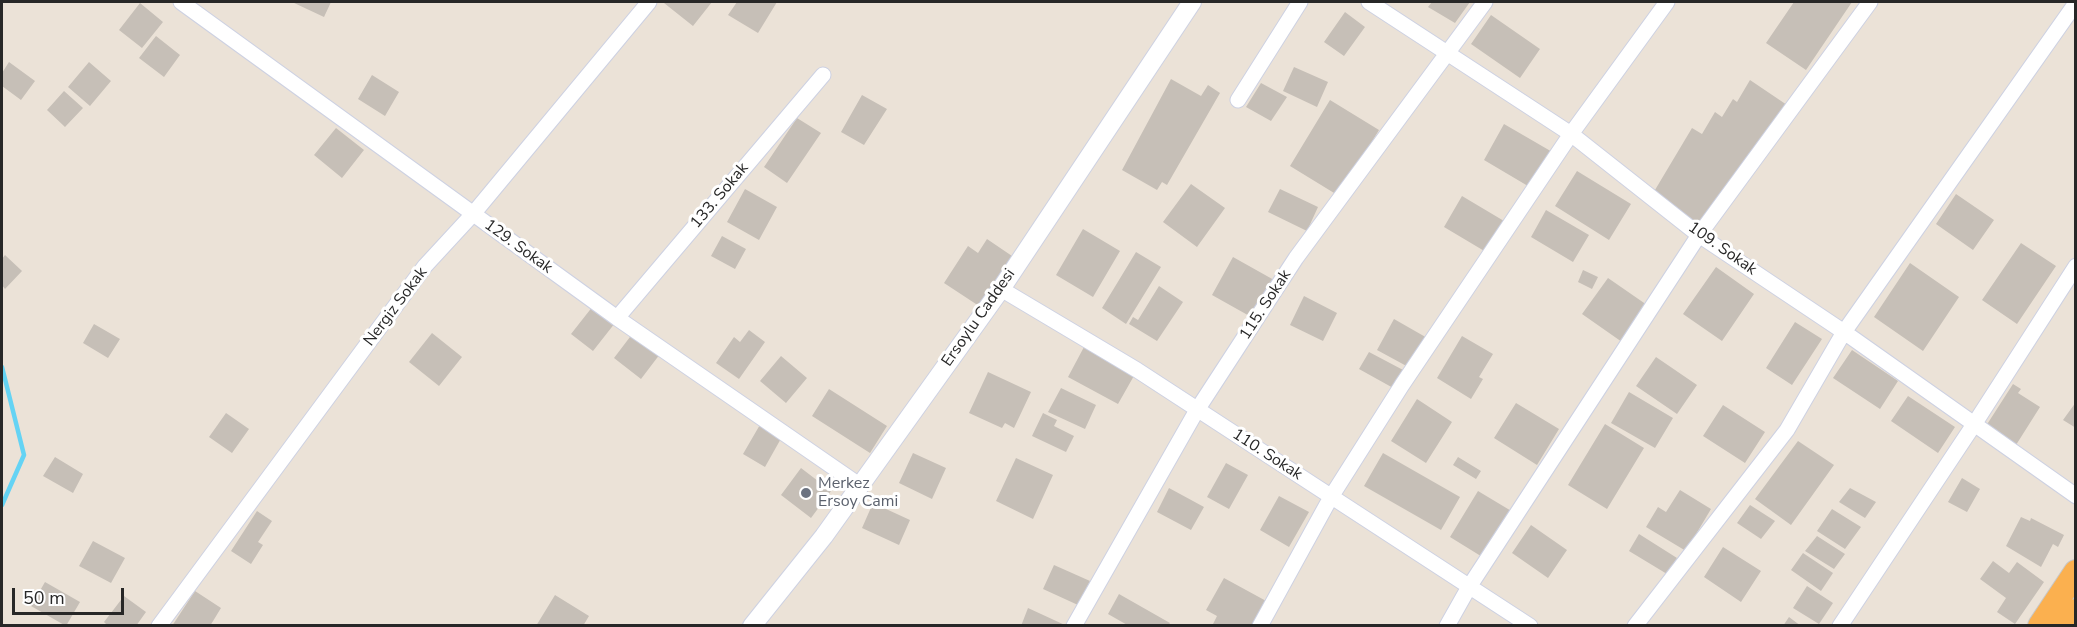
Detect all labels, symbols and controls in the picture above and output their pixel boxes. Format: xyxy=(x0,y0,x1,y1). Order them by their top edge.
street label: 133. Sokak xyxy=(687,159,753,233)
street label: 129. Sokak xyxy=(480,216,556,278)
street label: 109. Sokak xyxy=(1684,218,1760,280)
street label: Nergiz Sokak xyxy=(360,264,432,350)
street label: Ersoylu Caddesi xyxy=(938,265,1020,371)
street label: 115. Sokak xyxy=(1236,266,1296,344)
street label: 110. Sokak xyxy=(1228,425,1306,485)
place label: Merkez Ersoy Cami xyxy=(818,474,898,512)
marker: Merkez Ersoy Cami xyxy=(799,486,813,500)
scale bar xyxy=(15,576,128,614)
text: 50 m xyxy=(23,586,65,610)

